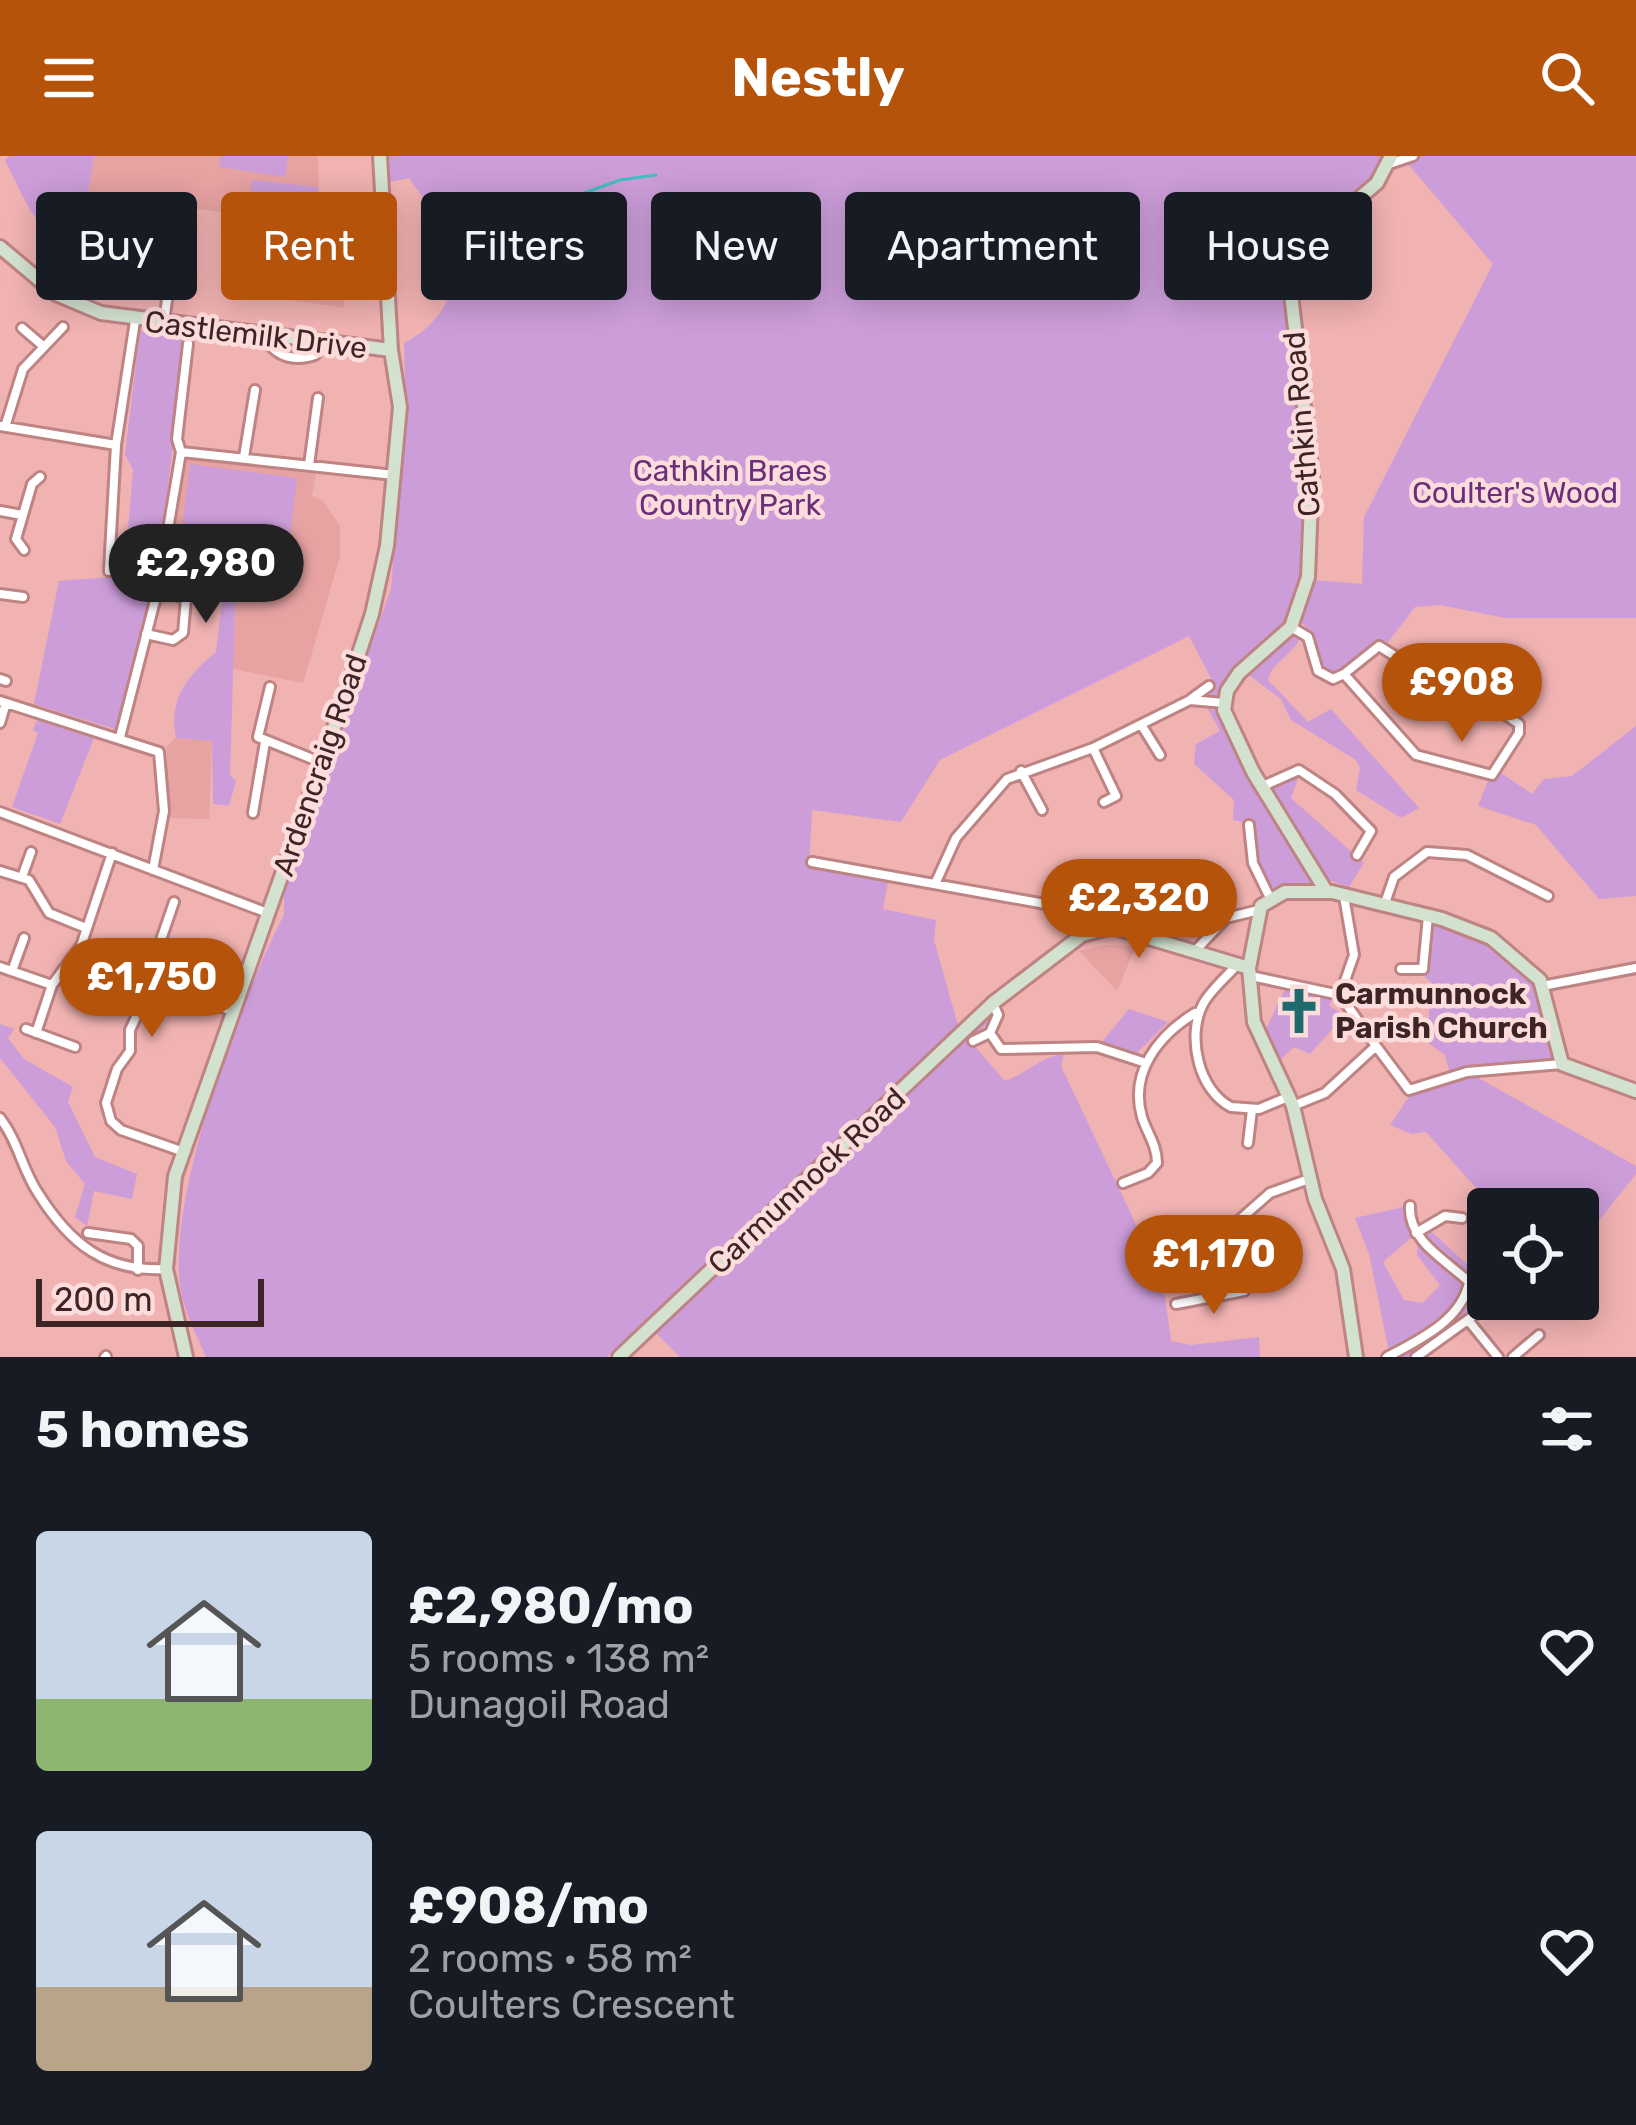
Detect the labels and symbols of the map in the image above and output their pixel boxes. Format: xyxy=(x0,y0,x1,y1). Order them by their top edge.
street label: Castlemilk Drive xyxy=(143,304,369,366)
street label: Cathkin Road xyxy=(1276,330,1328,518)
park label: Cathkin Braes Country Park xyxy=(633,453,827,523)
park label: Coulter's Wood xyxy=(1412,475,1618,511)
pin: £2,980 xyxy=(108,524,304,626)
pin: £908 xyxy=(1391,643,1533,745)
street label: Ardencraig Road xyxy=(265,650,375,880)
pin: £2,320 xyxy=(1041,859,1237,961)
pin: £1,750 xyxy=(54,938,250,1040)
place label: Carmunnock Parish Church xyxy=(1335,976,1548,1046)
church icon: Carmunnock Parish Church xyxy=(1274,986,1324,1036)
street label: Carmunnock Road xyxy=(701,1080,913,1282)
pin: £1,170 xyxy=(1116,1215,1312,1317)
scale bar xyxy=(36,1273,264,1326)

